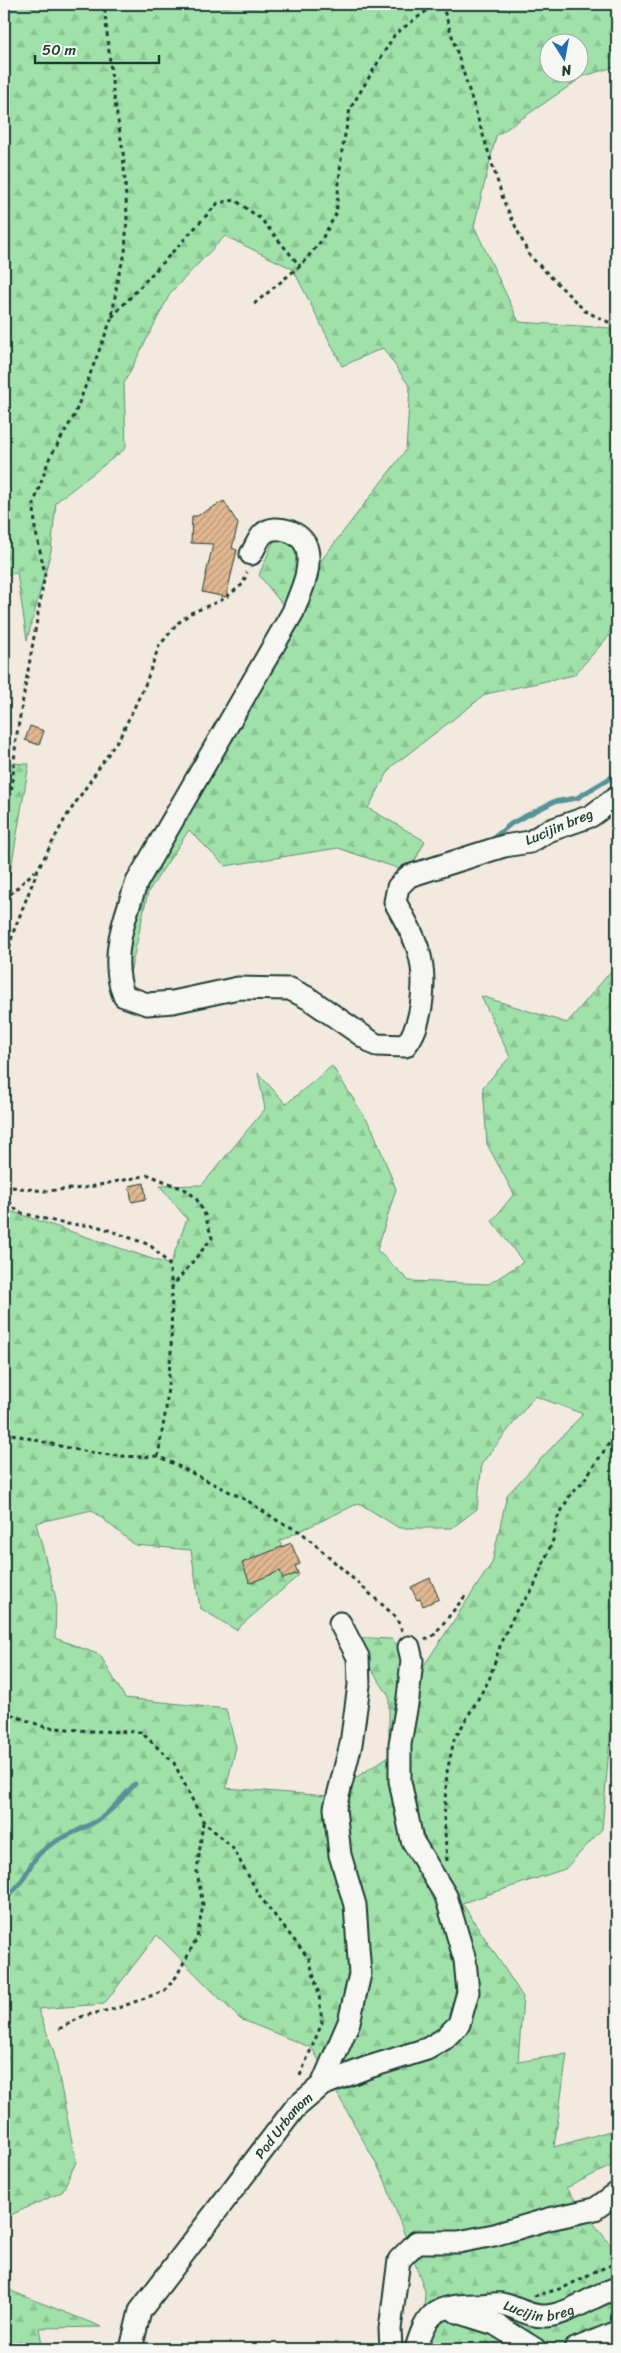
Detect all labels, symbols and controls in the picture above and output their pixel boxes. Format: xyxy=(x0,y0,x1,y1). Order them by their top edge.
scale bar xyxy=(35,32,159,64)
north arrow xyxy=(538,32,588,82)
text: 50 m xyxy=(42,37,77,63)
text: N xyxy=(559,57,575,84)
street label: Lucijin breg xyxy=(521,801,597,853)
street label: Pod Urbanom xyxy=(248,2085,319,2164)
street label: Lucijin breg xyxy=(501,2292,578,2329)

